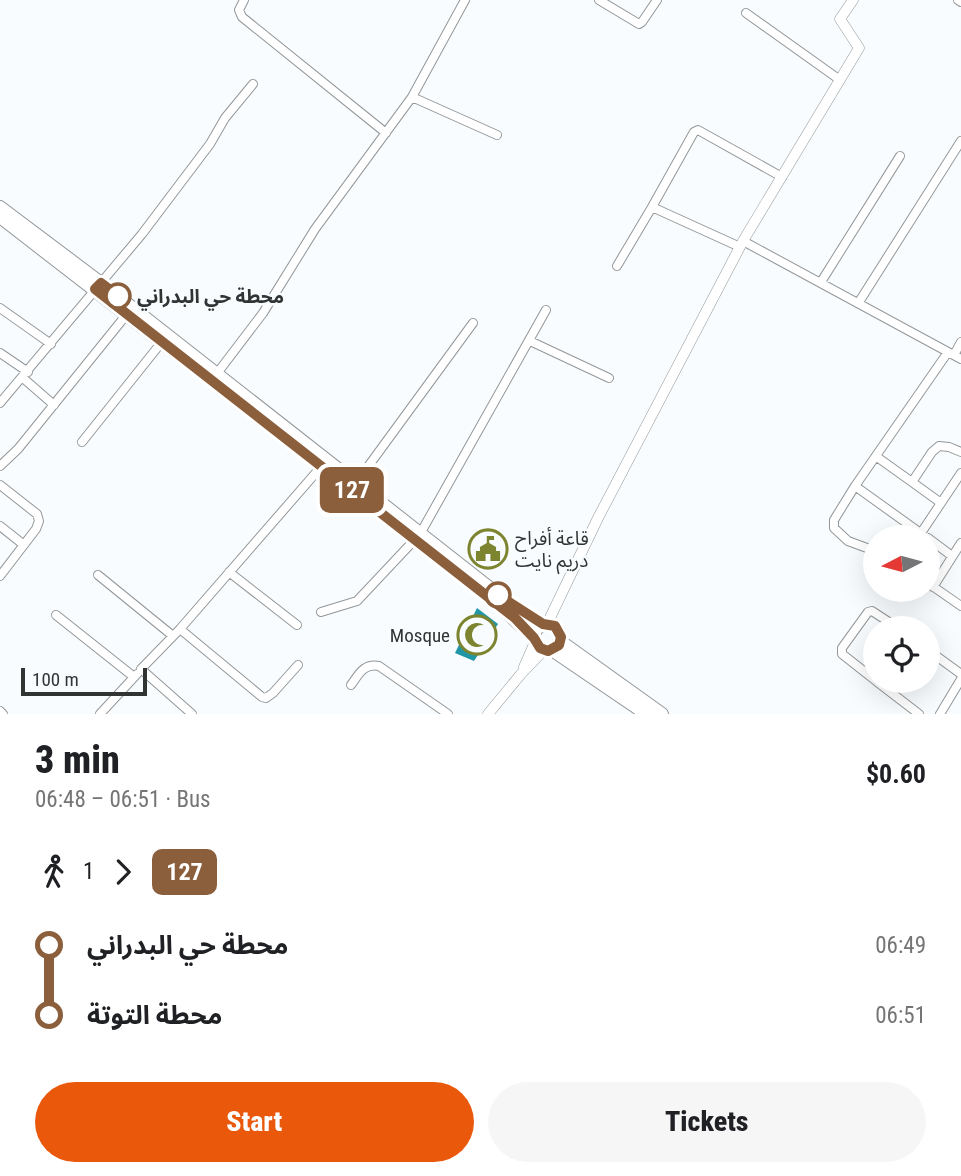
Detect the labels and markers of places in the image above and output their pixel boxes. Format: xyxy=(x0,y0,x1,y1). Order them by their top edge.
marker: محطة حي البدراني xyxy=(105,283,131,309)
place label: محطة حي البدراني xyxy=(137,285,284,311)
place label: قاعة أفراح دريم نايت xyxy=(515,527,589,575)
public building icon: قاعة أفراح دريم نايت xyxy=(467,528,509,570)
unlabelled marker xyxy=(485,582,511,608)
mosque icon: Mosque xyxy=(456,614,498,656)
place label: Mosque xyxy=(390,624,450,647)

